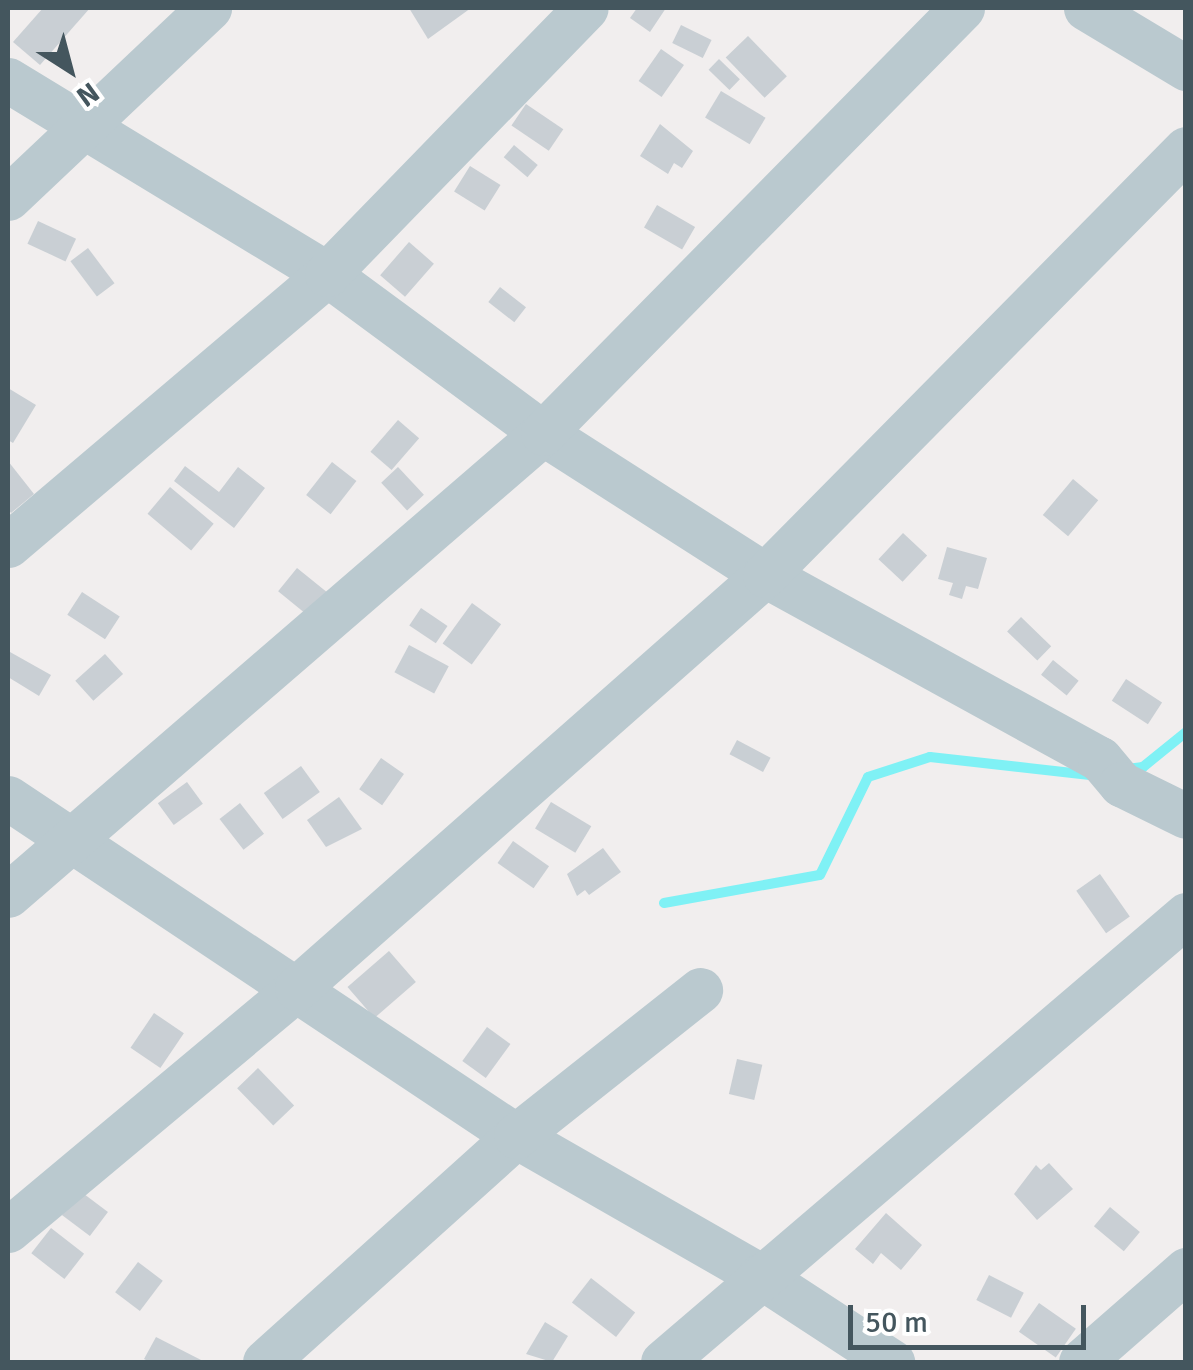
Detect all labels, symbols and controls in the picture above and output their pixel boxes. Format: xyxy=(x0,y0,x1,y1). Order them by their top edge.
north arrow xyxy=(20,20,120,120)
text: N xyxy=(70,75,106,114)
scale bar xyxy=(853,1285,1090,1347)
text: 50 m xyxy=(865,1304,928,1341)

